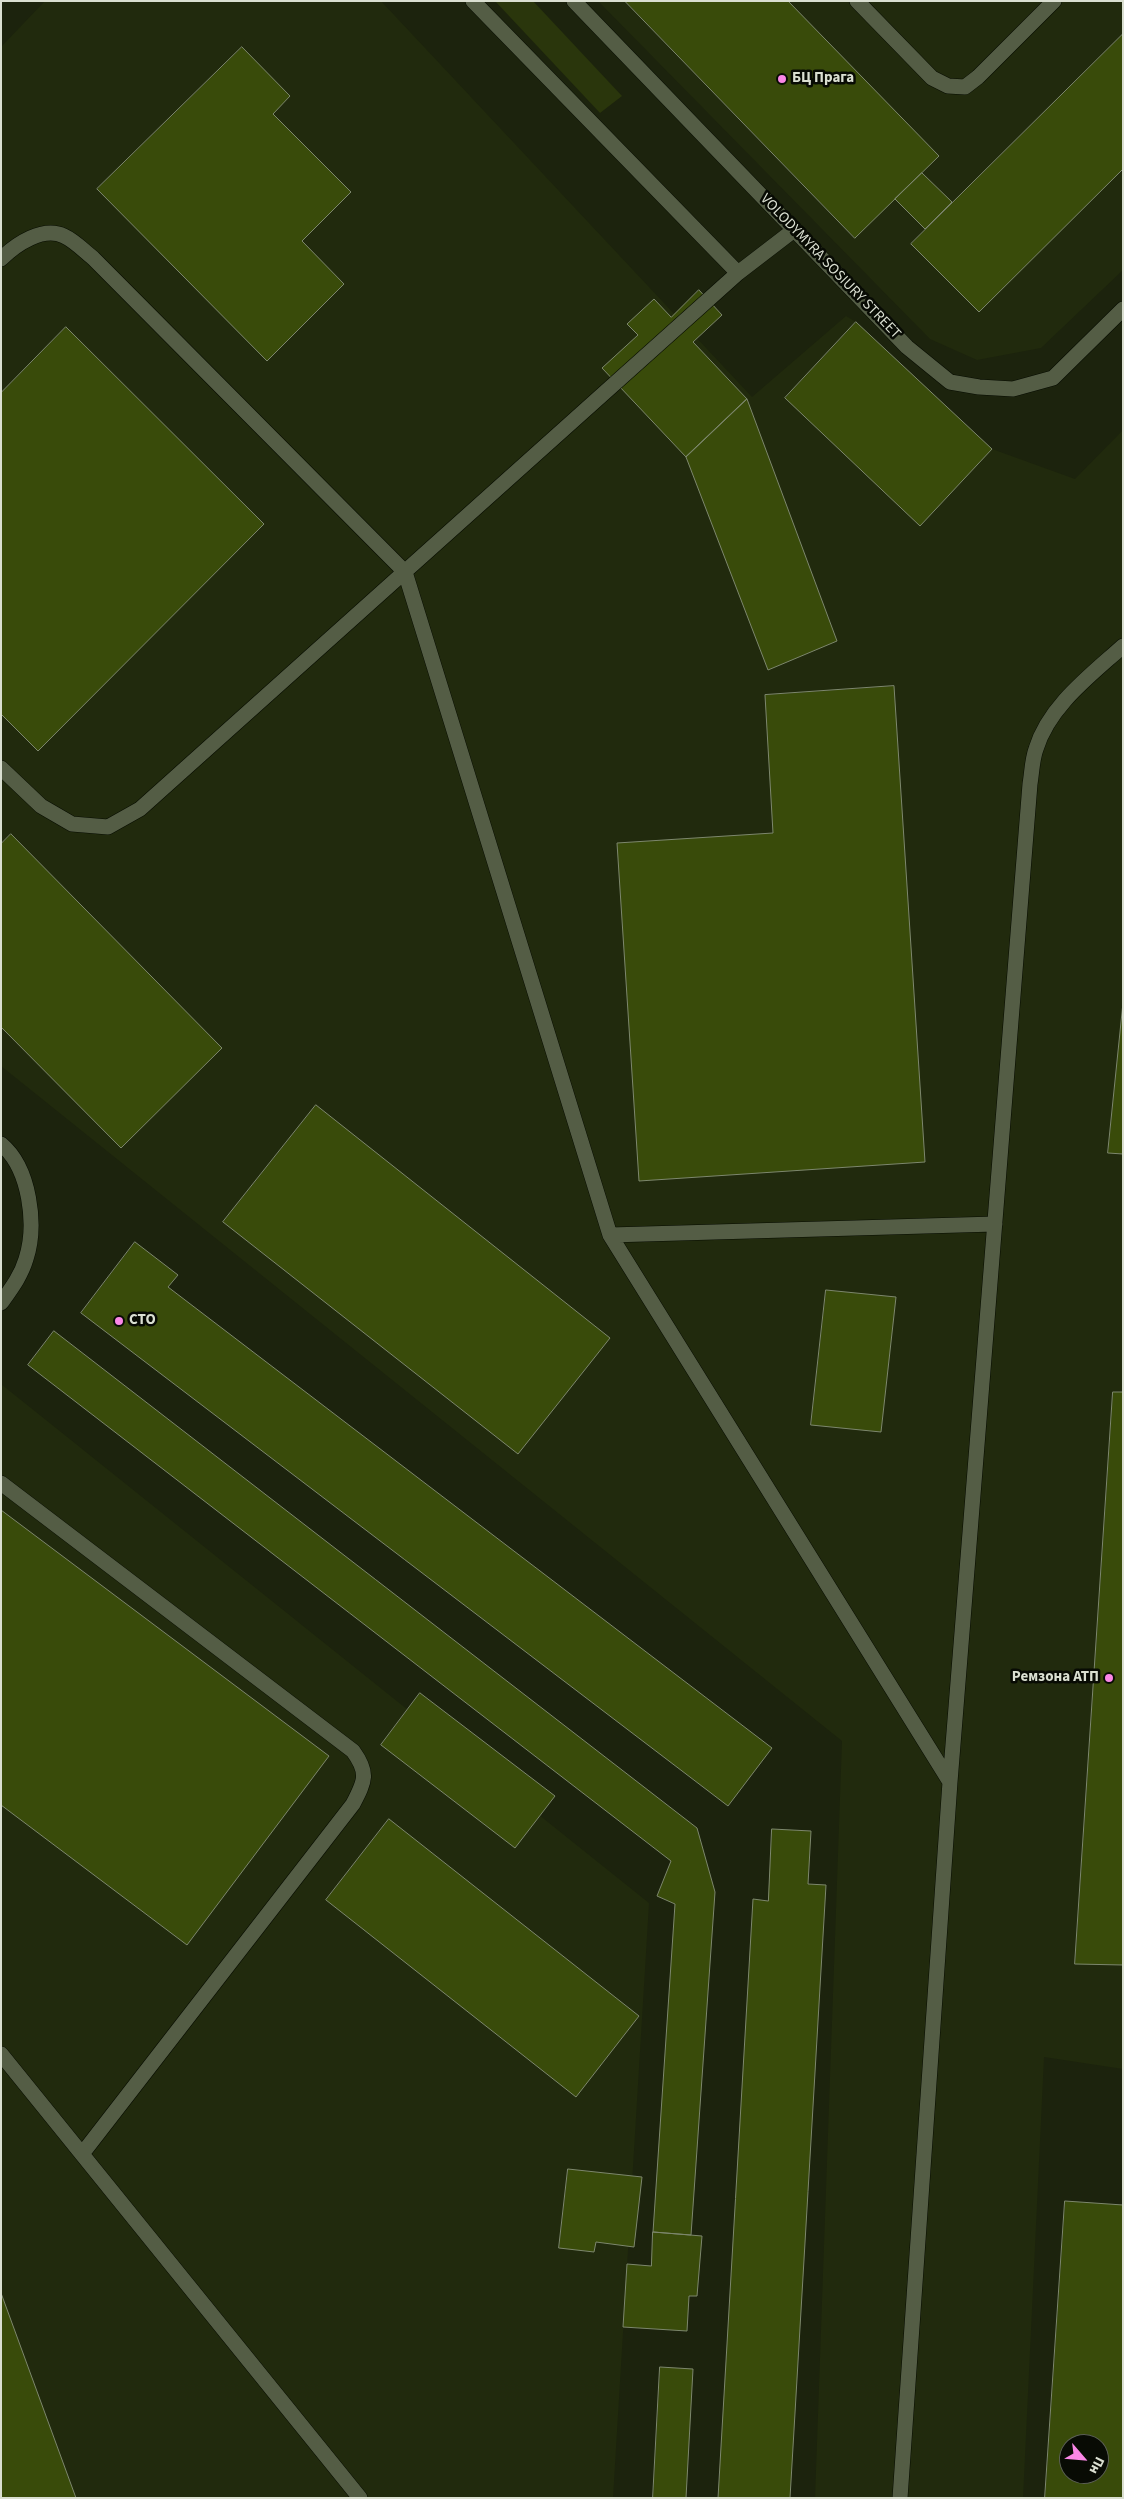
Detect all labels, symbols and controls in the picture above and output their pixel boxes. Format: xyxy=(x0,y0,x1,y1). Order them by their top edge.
place label: БЦ Прага xyxy=(792,70,854,88)
marker: БЦ Прага xyxy=(776,73,788,85)
street label: VOLODYMYRA SOSIURY STREET xyxy=(756,191,904,343)
place label: СТО xyxy=(129,1312,156,1330)
marker: СТО xyxy=(113,1315,125,1327)
place label: Ремзона АТП xyxy=(1012,1669,1099,1687)
marker: Ремзона АТП xyxy=(1103,1672,1115,1684)
north arrow xyxy=(1059,2434,1109,2484)
text: Пн xyxy=(1084,2453,1109,2478)

